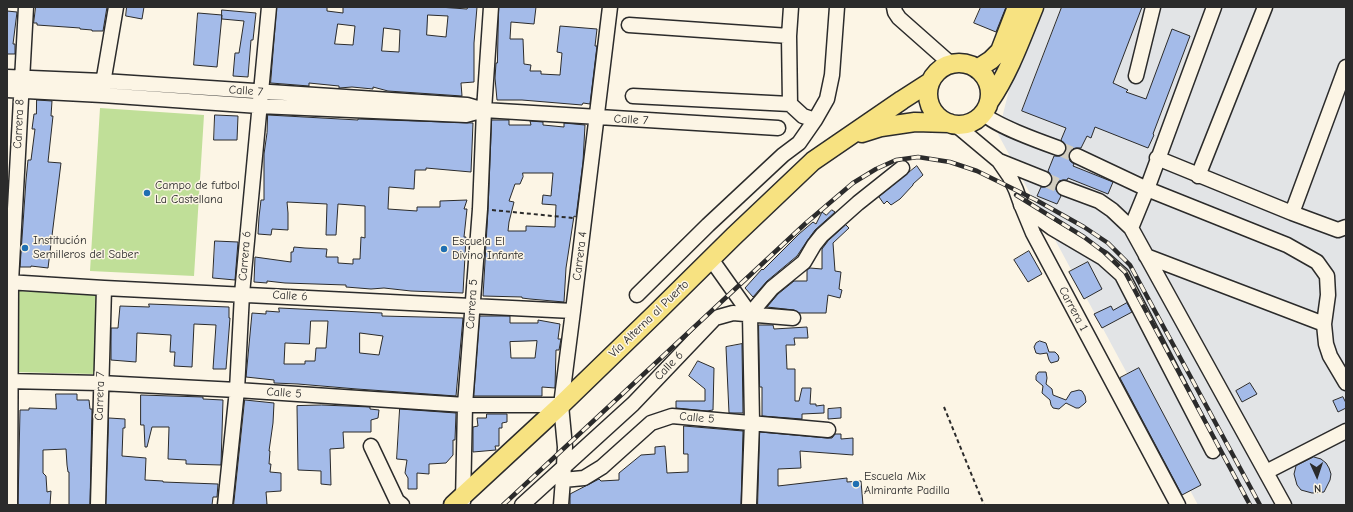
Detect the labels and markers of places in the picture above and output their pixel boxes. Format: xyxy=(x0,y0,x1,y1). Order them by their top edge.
place label: Campo de futbol La Castellana xyxy=(155,179,240,207)
marker: Campo de futbol La Castellana xyxy=(142,188,152,198)
place label: Institución Semilleros del Saber xyxy=(33,234,138,262)
place label: Escuela El Divino Infante xyxy=(452,235,523,263)
marker: Institución Semilleros del Saber xyxy=(20,243,30,253)
marker: Escuela El Divino Infante xyxy=(439,244,449,254)
place label: Escuela Mix Almirante Padilla xyxy=(864,470,950,498)
marker: Escuela Mix Almirante Padilla xyxy=(851,479,861,489)

